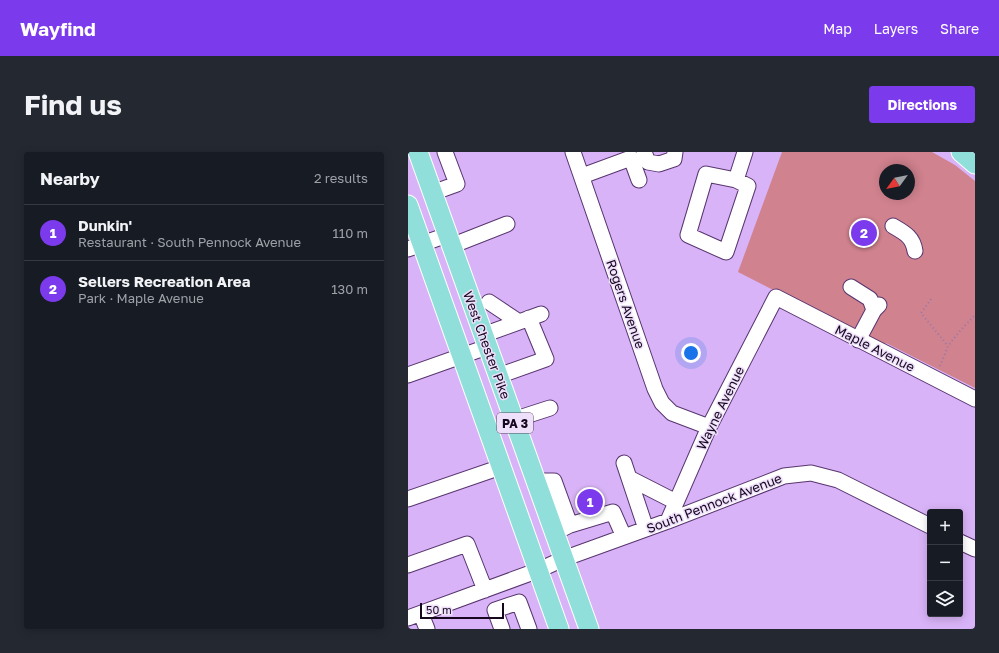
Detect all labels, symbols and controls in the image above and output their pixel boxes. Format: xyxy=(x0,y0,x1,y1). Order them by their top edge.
text: Wayfind xyxy=(20,17,96,40)
text: Map xyxy=(823,20,852,37)
text: Layers xyxy=(874,20,918,37)
text: Share xyxy=(940,20,979,37)
button: Directions xyxy=(869,86,975,123)
text: Find us xyxy=(24,88,122,121)
north arrow xyxy=(879,164,915,200)
text: Nearby xyxy=(40,168,100,189)
text: 2 results xyxy=(314,170,368,186)
text: Dunkin' xyxy=(78,216,132,234)
pin: 2 xyxy=(851,218,877,248)
text: 1 xyxy=(50,225,56,241)
text: 110 m xyxy=(333,225,368,241)
text: Restaurant · South Pennock Avenue xyxy=(78,234,301,250)
street label: Rogers Avenue xyxy=(603,257,649,351)
text: Sellers Recreation Area xyxy=(78,272,250,290)
text: 2 xyxy=(49,281,57,297)
text: 130 m xyxy=(331,281,368,297)
street label: West Chester Pike xyxy=(460,289,514,401)
text: Park · Maple Avenue xyxy=(78,290,204,306)
street label: Maple Avenue xyxy=(833,321,917,375)
your location xyxy=(681,343,701,363)
street label: Wayne Avenue xyxy=(693,364,747,452)
road number: PA 3 xyxy=(497,413,533,433)
street label: South Pennock Avenue xyxy=(644,470,784,536)
pin: 1 xyxy=(577,487,603,517)
map controls xyxy=(927,509,963,617)
button: + xyxy=(927,509,963,545)
button: − xyxy=(927,545,963,581)
button: layers xyxy=(927,581,963,617)
scale bar xyxy=(420,601,504,620)
text: 50 m xyxy=(426,603,452,616)

